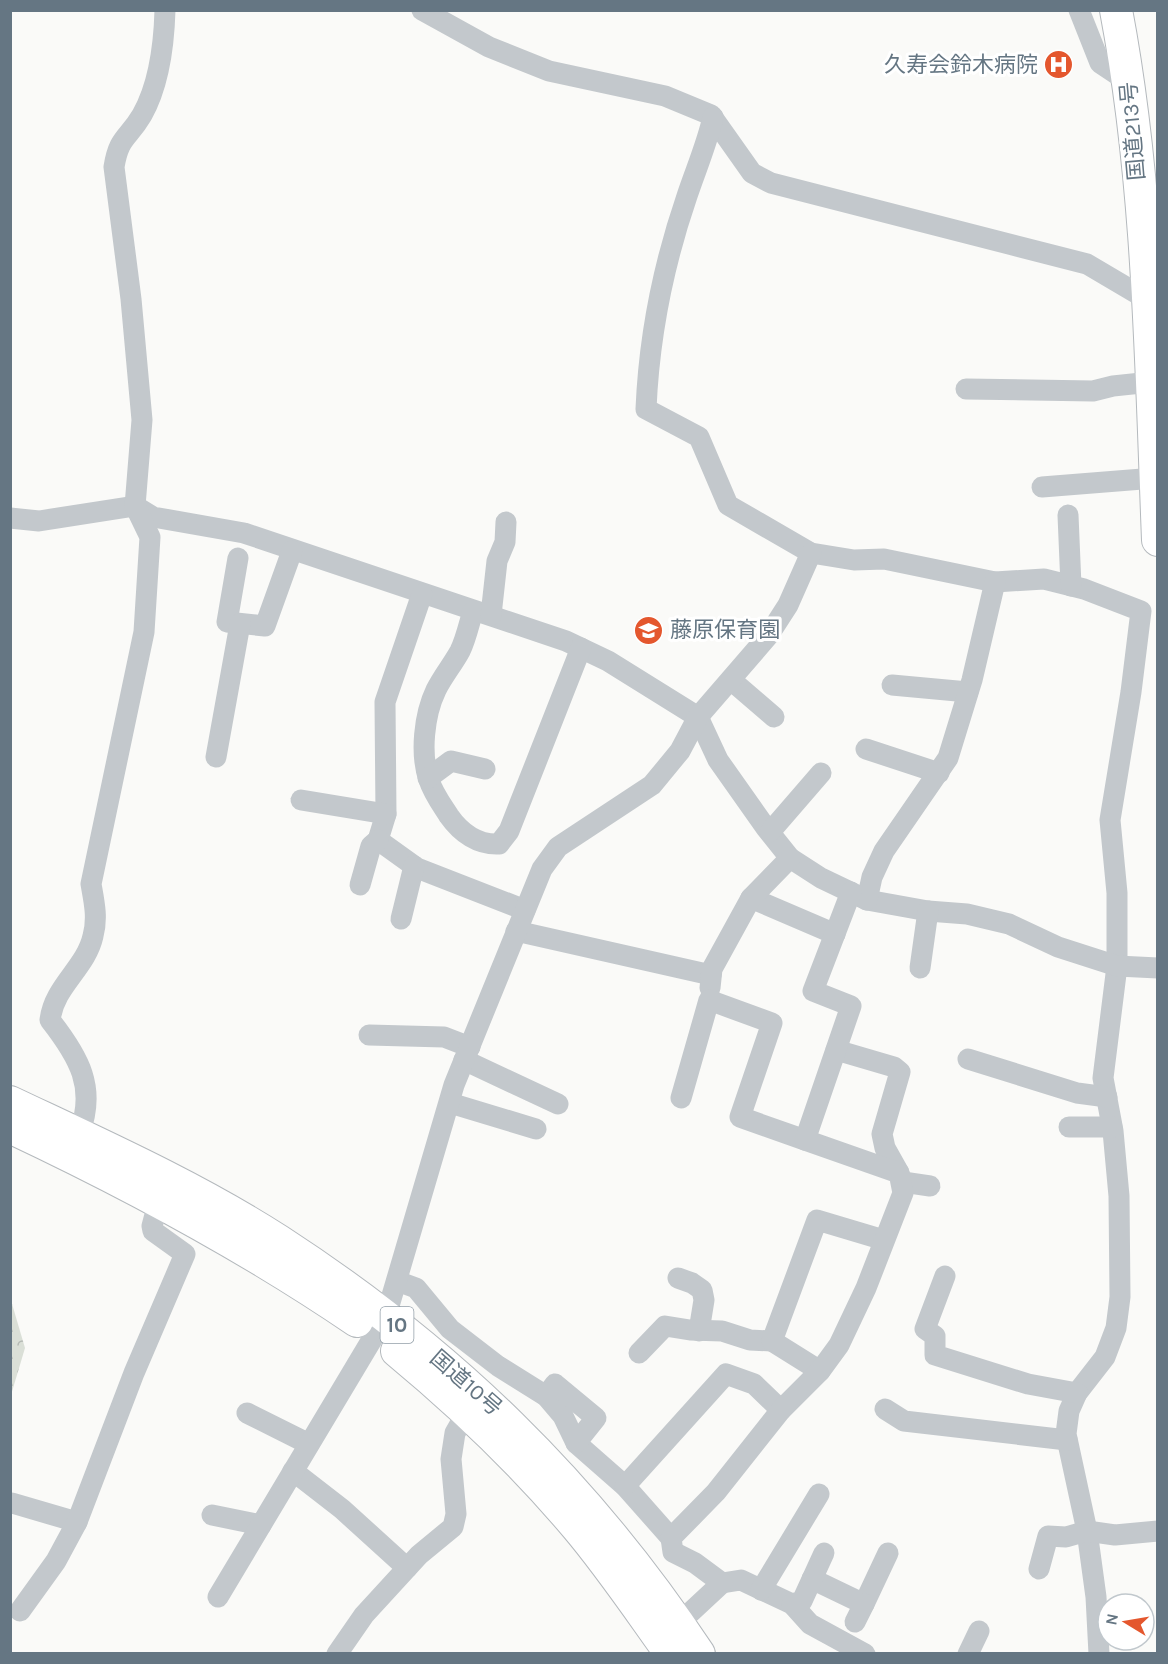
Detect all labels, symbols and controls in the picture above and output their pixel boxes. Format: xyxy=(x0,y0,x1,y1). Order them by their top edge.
hospital icon: 久寿会鈴木病院 xyxy=(1043,49,1075,81)
place label: 久寿会鈴木病院 xyxy=(884,52,1038,78)
street label: 国道213号 xyxy=(1116,81,1150,181)
school or university icon: 藤原保育園 xyxy=(633,614,665,646)
place label: 藤原保育園 xyxy=(670,617,780,643)
road number: 10 xyxy=(380,1307,414,1343)
street label: 国道10号 xyxy=(425,1345,507,1421)
north arrow xyxy=(1096,1592,1156,1652)
text: N xyxy=(1101,1612,1122,1627)

